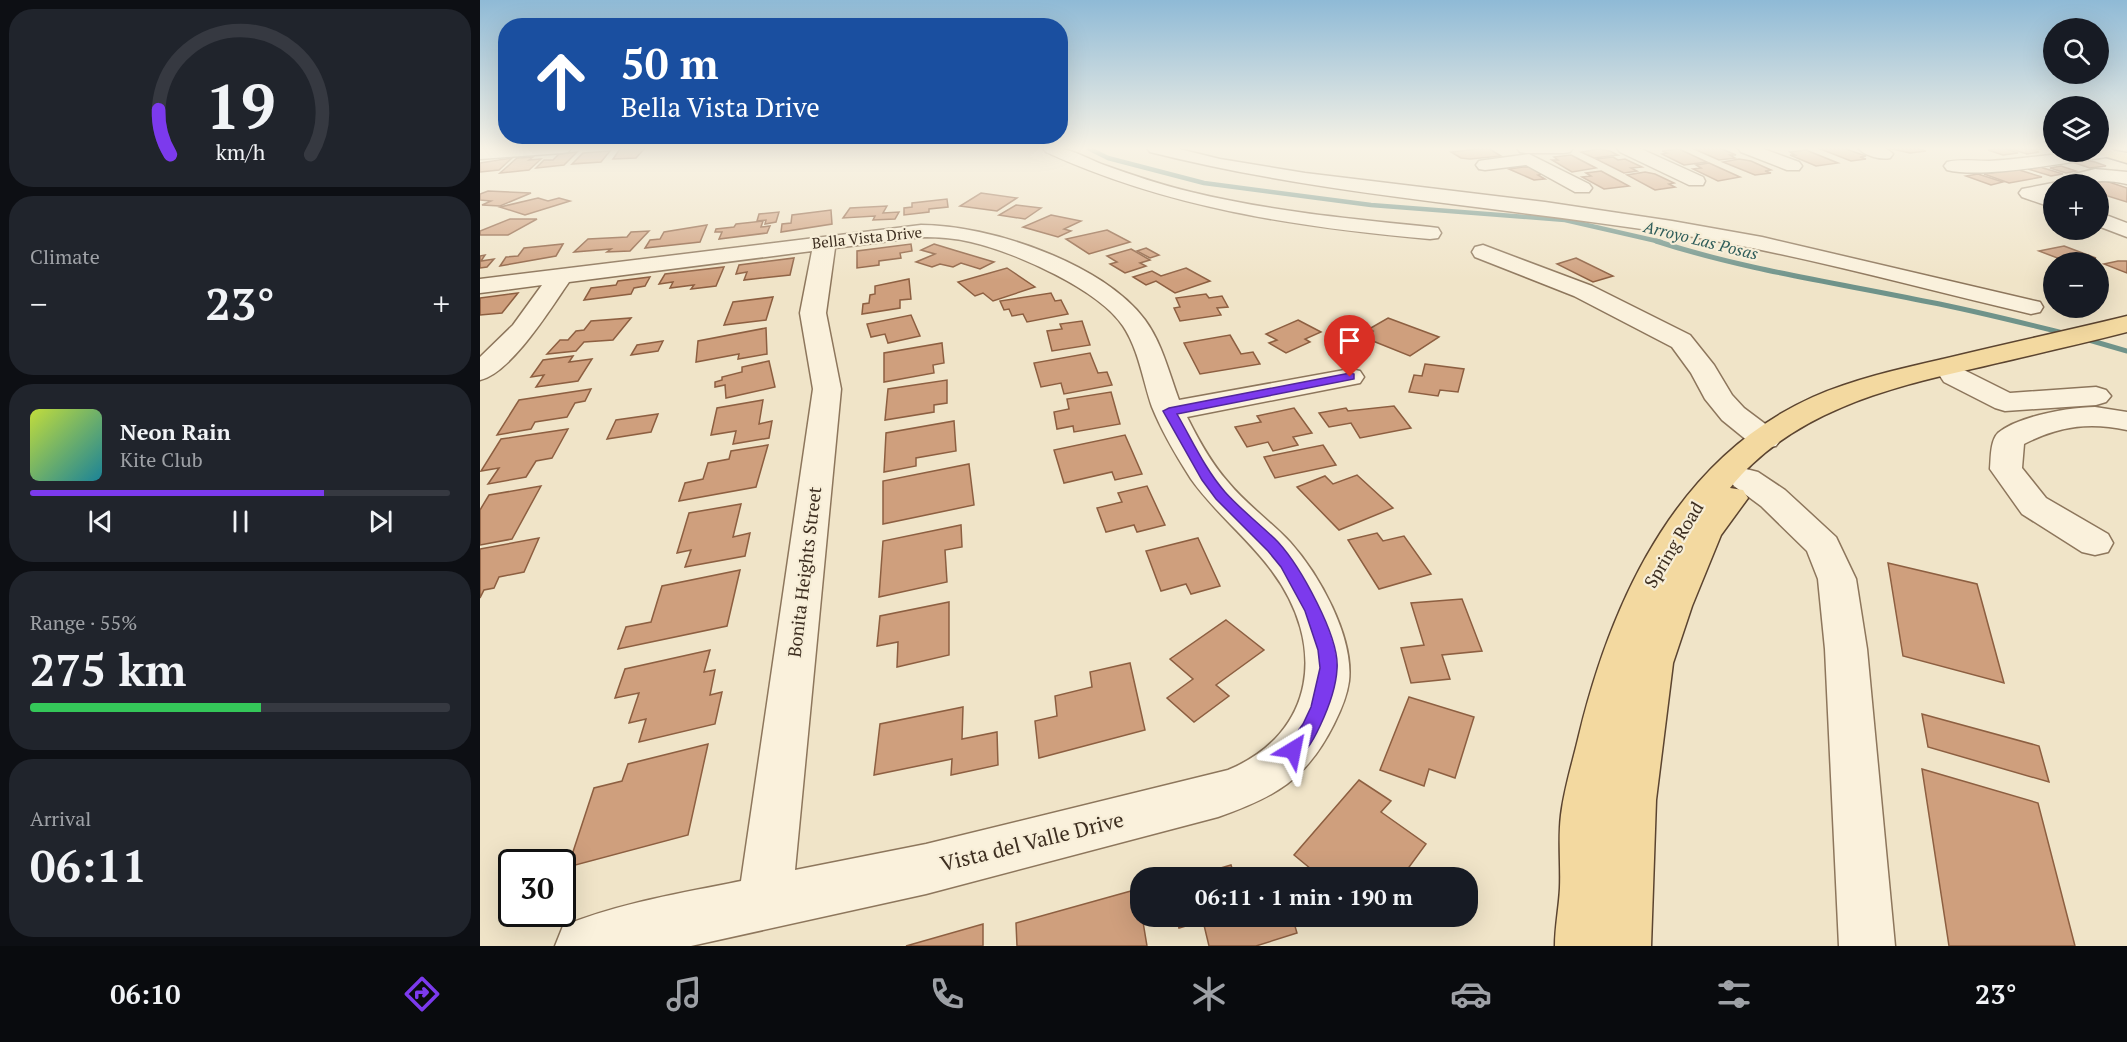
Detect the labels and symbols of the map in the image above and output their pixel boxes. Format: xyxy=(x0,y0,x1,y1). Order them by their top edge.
water label: Arroyo Las Posas xyxy=(1641,215,1761,265)
street label: Bella Vista Drive xyxy=(811,221,923,253)
pin xyxy=(1324,315,1375,377)
street label: Bonita Heights Street xyxy=(782,485,826,659)
street label: Spring Road xyxy=(1638,497,1708,592)
position arrow xyxy=(1261,718,1325,782)
street label: Vista del Valle Drive xyxy=(937,805,1126,877)
speed limit sign: 30 xyxy=(498,849,576,927)

